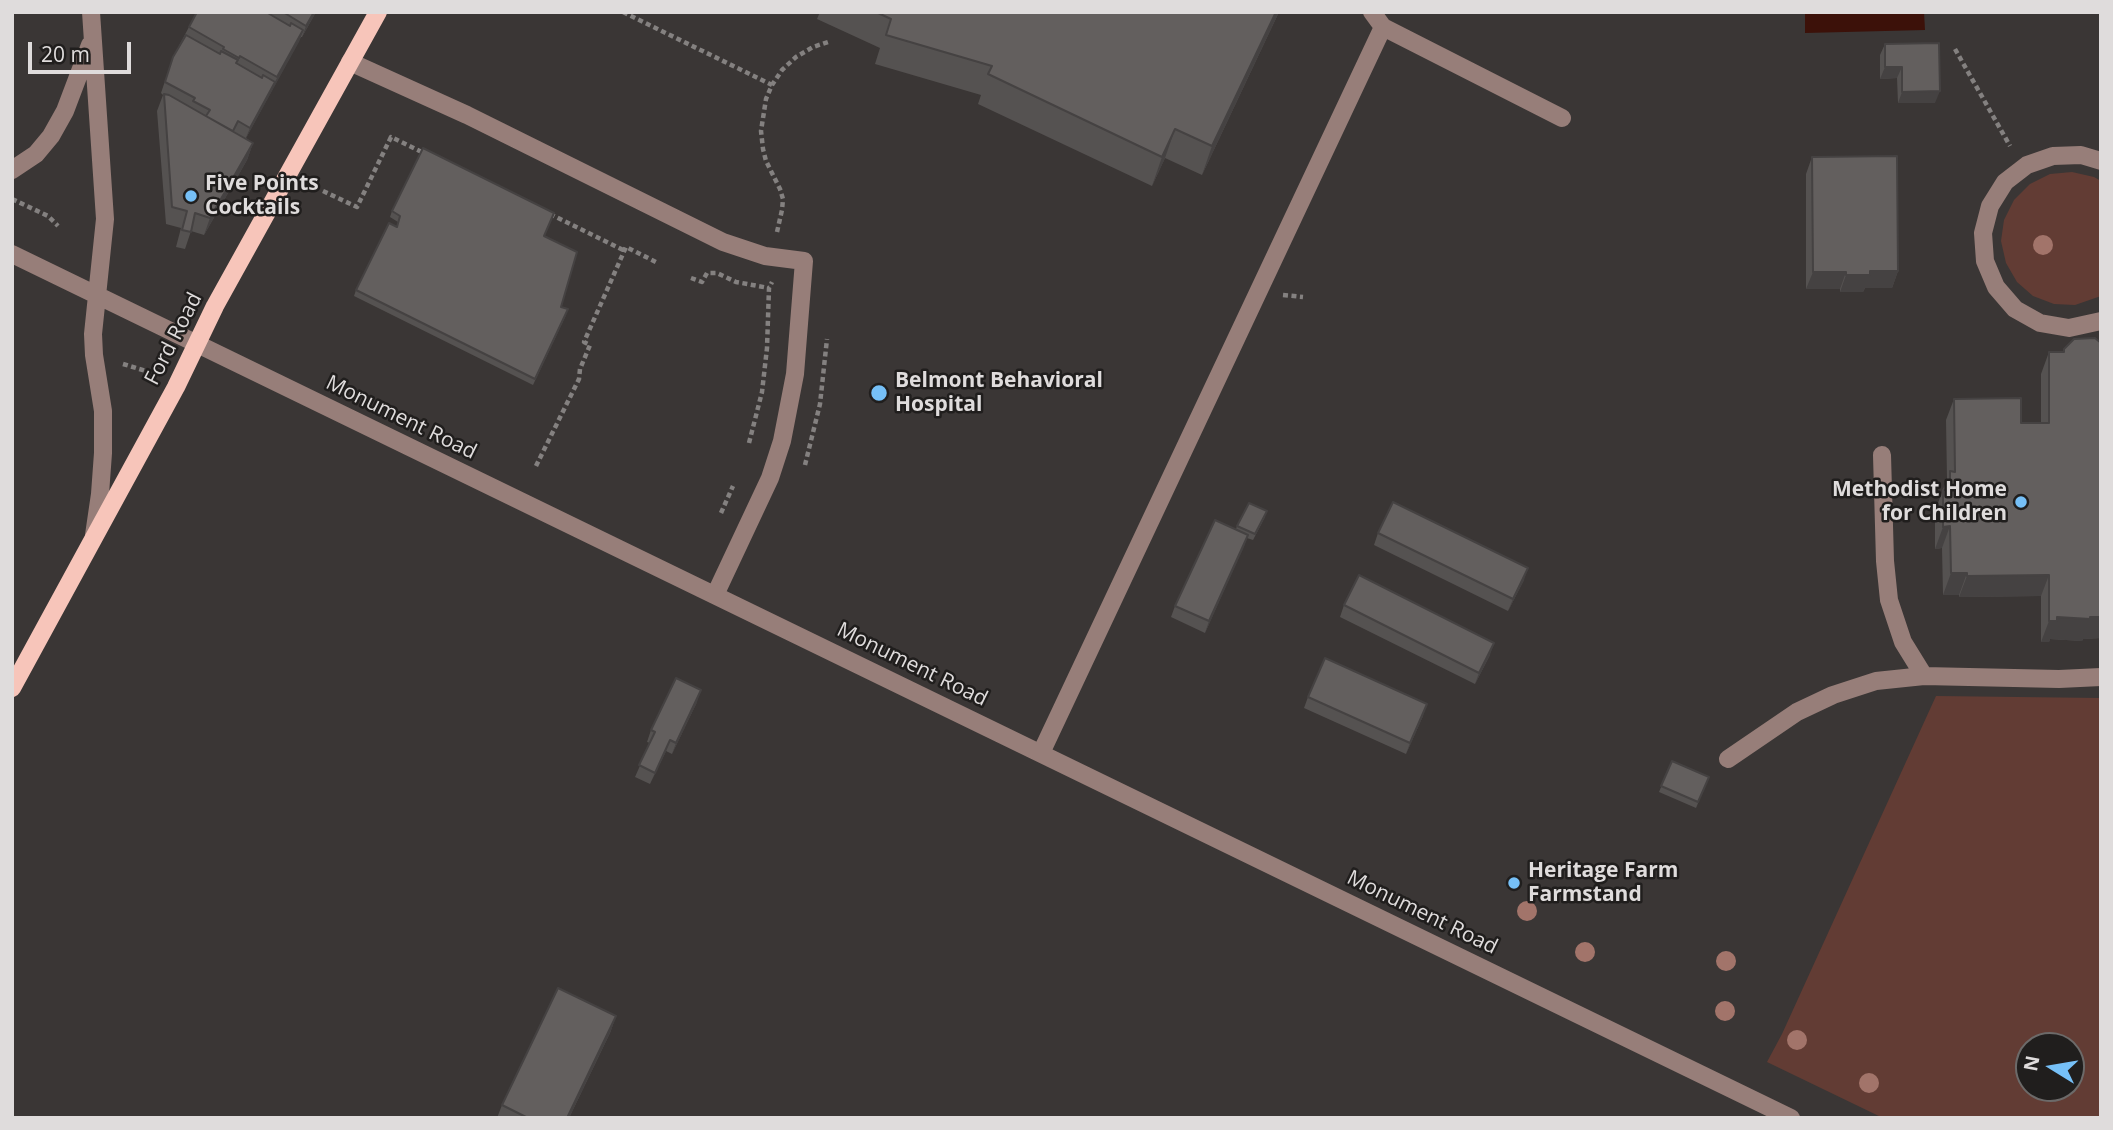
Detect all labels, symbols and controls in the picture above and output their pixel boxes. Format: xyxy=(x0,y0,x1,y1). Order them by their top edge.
scale bar xyxy=(32,28,135,72)
text: 20 m xyxy=(41,40,90,68)
place label: Five Points Cocktails xyxy=(205,171,319,221)
marker: Five Points Cocktails xyxy=(183,188,199,204)
street label: Ford Road xyxy=(140,289,208,389)
place label: Belmont Behavioral Hospital xyxy=(895,368,1103,418)
street label: Monument Road xyxy=(322,371,480,465)
marker: Belmont Behavioral Hospital xyxy=(869,383,889,403)
place label: Methodist Home for Children xyxy=(1832,477,2007,527)
marker: Methodist Home for Children xyxy=(2013,494,2029,510)
street label: Monument Road xyxy=(833,618,991,712)
place label: Heritage Farm Farmstand xyxy=(1528,858,1678,908)
street label: Monument Road xyxy=(1343,866,1501,960)
marker: Heritage Farm Farmstand xyxy=(1506,875,1522,891)
north arrow xyxy=(2015,1032,2085,1102)
text: N xyxy=(2017,1053,2046,1073)

